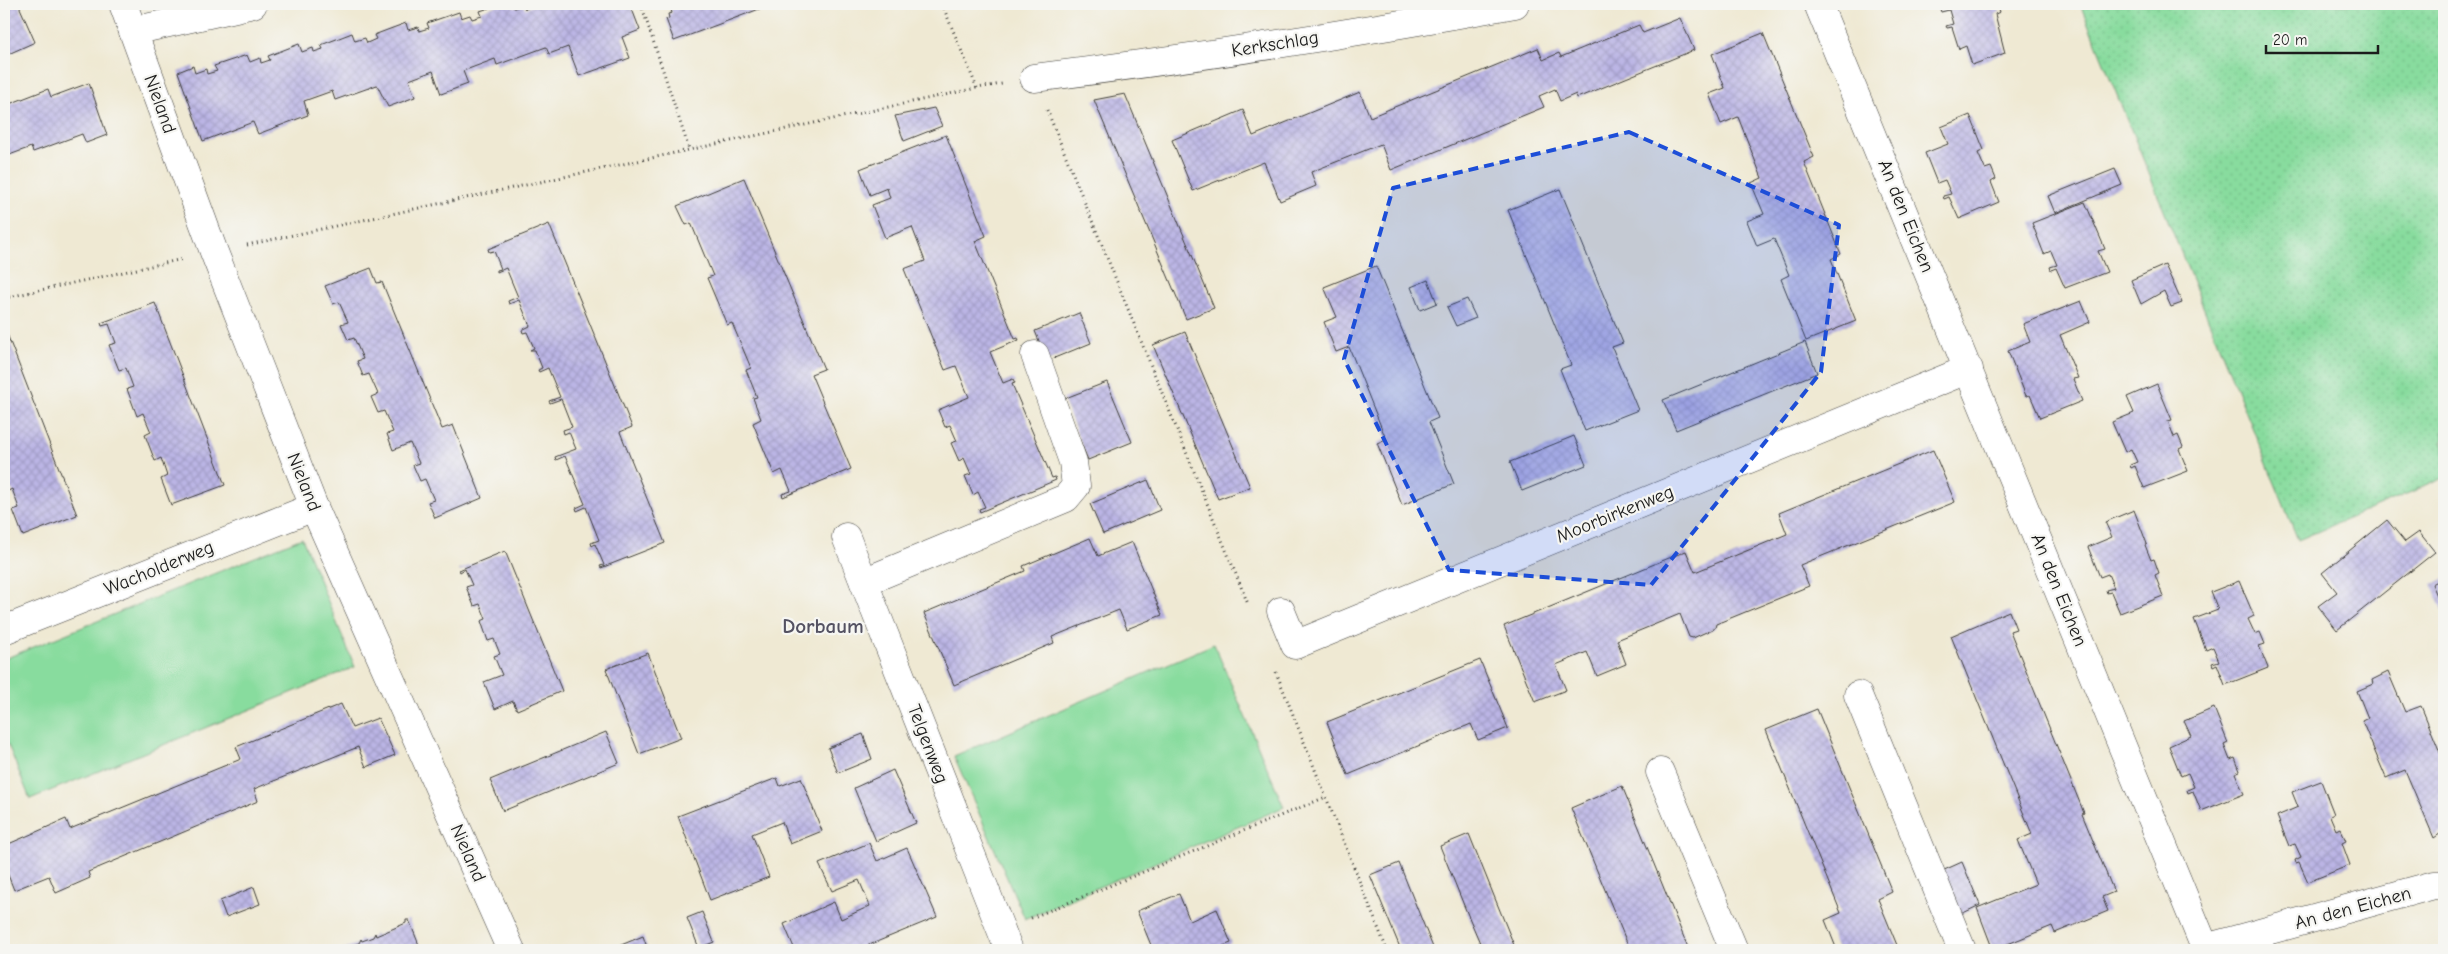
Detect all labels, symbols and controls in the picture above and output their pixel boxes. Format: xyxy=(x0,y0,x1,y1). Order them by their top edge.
scale bar xyxy=(2266,22,2378,54)
street label: Kerkschlag xyxy=(1230,26,1320,62)
text: 20 m xyxy=(2273,31,2307,49)
street label: Nieland xyxy=(139,72,181,136)
street label: An den Eichen xyxy=(1873,156,1939,276)
street label: Nieland xyxy=(282,450,326,514)
street label: Moorbirkenweg xyxy=(1553,480,1677,548)
street label: An den Eichen xyxy=(2026,530,2092,650)
street label: Wacholderweg xyxy=(101,536,217,600)
district label: Dorbaum xyxy=(782,614,864,638)
street label: Telgenweg xyxy=(903,701,953,787)
street label: Nieland xyxy=(446,821,490,885)
street label: An den Eichen xyxy=(2292,882,2414,934)

